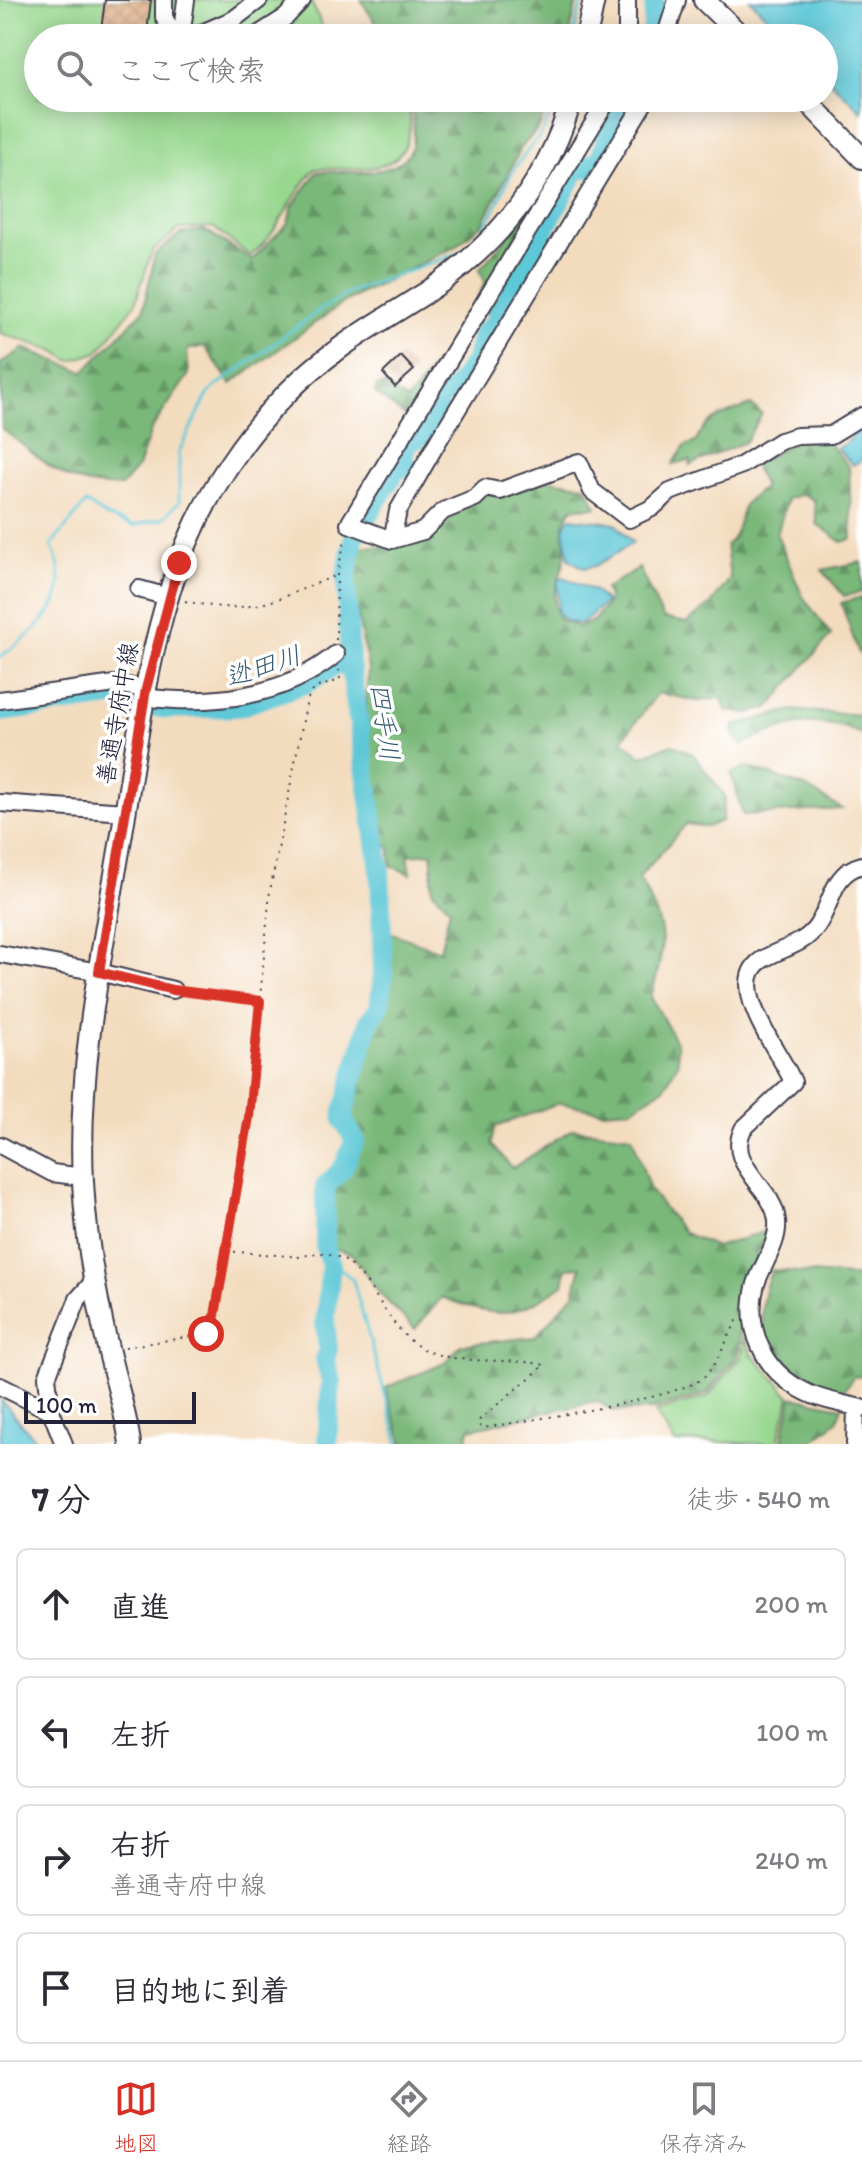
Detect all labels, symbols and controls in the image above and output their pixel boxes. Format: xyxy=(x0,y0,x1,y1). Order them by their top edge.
search box xyxy=(24,24,838,112)
icon: search xyxy=(52,46,96,90)
text: ここで検索 xyxy=(116,52,266,89)
route end xyxy=(161,545,197,581)
water label: 迯田川 xyxy=(221,639,305,693)
street label: 善通寺府中線 xyxy=(90,640,144,786)
water label: 四手川 xyxy=(364,681,406,763)
route start xyxy=(188,1316,224,1352)
scale bar xyxy=(24,1388,196,1424)
text: 100 m xyxy=(36,1392,97,1419)
text: 7 分 xyxy=(32,1479,91,1520)
text: 徒歩 · 540 m xyxy=(687,1483,830,1515)
icon: ahead xyxy=(34,1582,78,1626)
text: 直進 xyxy=(110,1588,170,1625)
text: 200 m xyxy=(755,1588,828,1620)
icon: left xyxy=(34,1710,78,1754)
text: 左折 xyxy=(110,1716,170,1753)
text: 100 m xyxy=(756,1716,828,1748)
text: 右折 xyxy=(110,1826,170,1863)
icon: right xyxy=(34,1838,78,1882)
text: 240 m xyxy=(755,1844,828,1876)
text: 善通寺府中線 xyxy=(110,1869,266,1901)
icon: arrive xyxy=(34,1966,78,2010)
text: 目的地に到着 xyxy=(110,1972,290,2009)
tab: 地図 xyxy=(114,2077,158,2157)
tab: 経路 xyxy=(387,2077,431,2157)
tab: 保存済み xyxy=(660,2077,748,2157)

